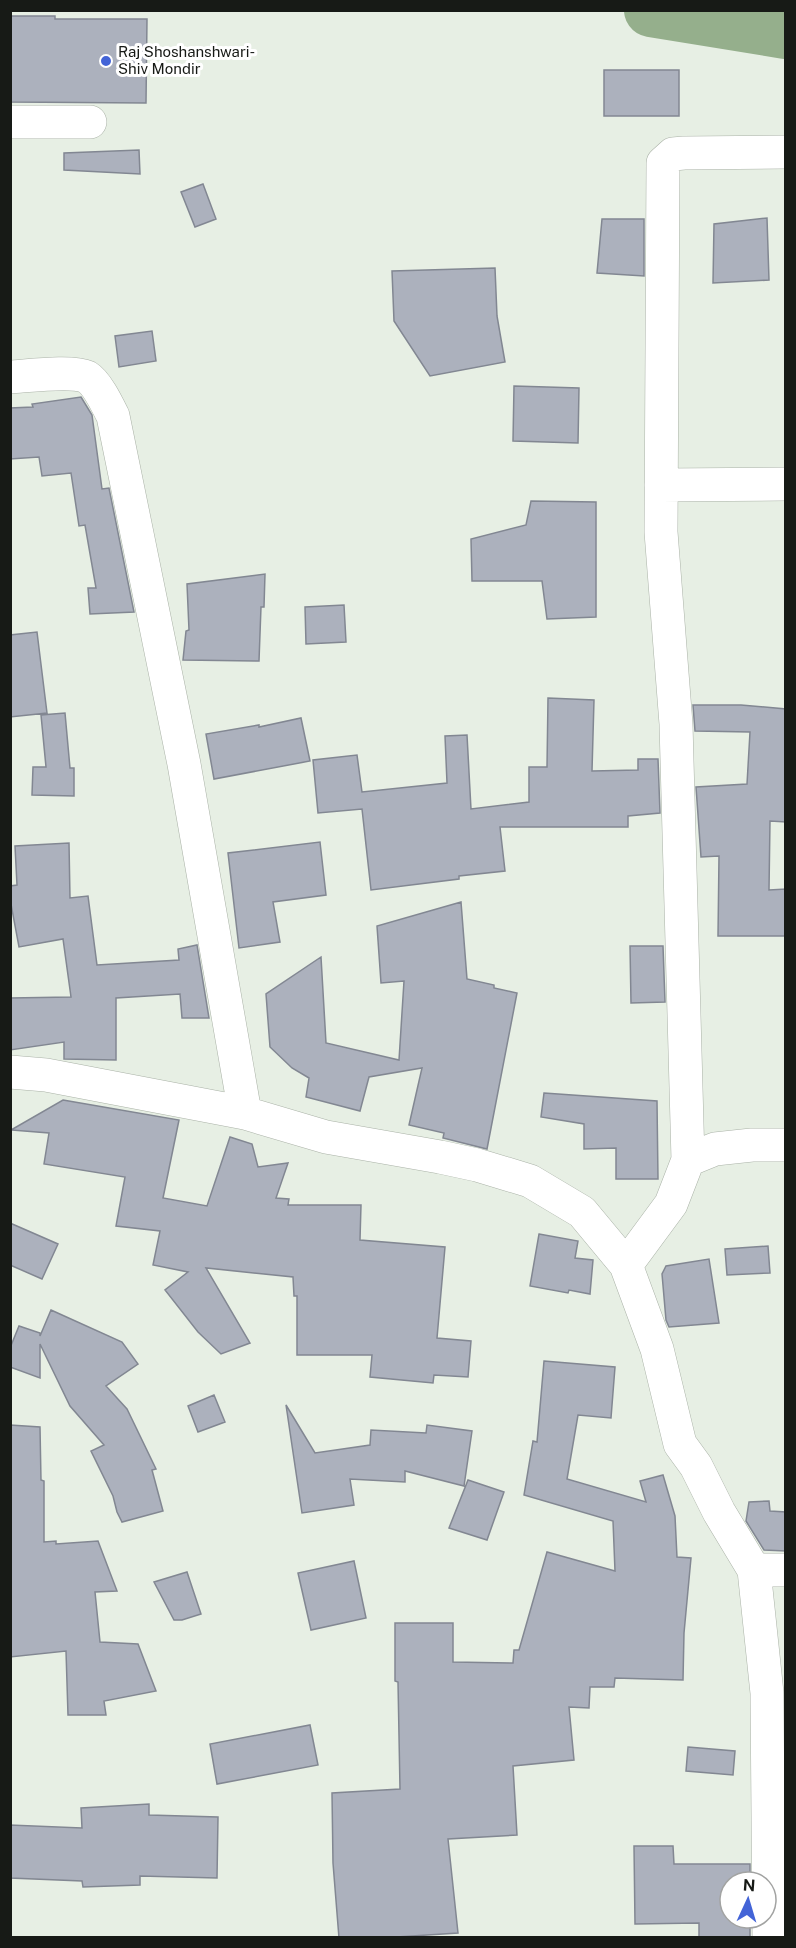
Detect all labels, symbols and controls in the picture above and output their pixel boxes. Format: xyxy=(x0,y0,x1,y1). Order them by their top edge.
place label: Raj Shoshanshwari- Shiv Mondir xyxy=(118,43,255,77)
marker: Raj Shoshanshwari- Shiv Mondir xyxy=(99,54,113,68)
north arrow xyxy=(718,1870,778,1930)
text: N xyxy=(742,1876,756,1895)

